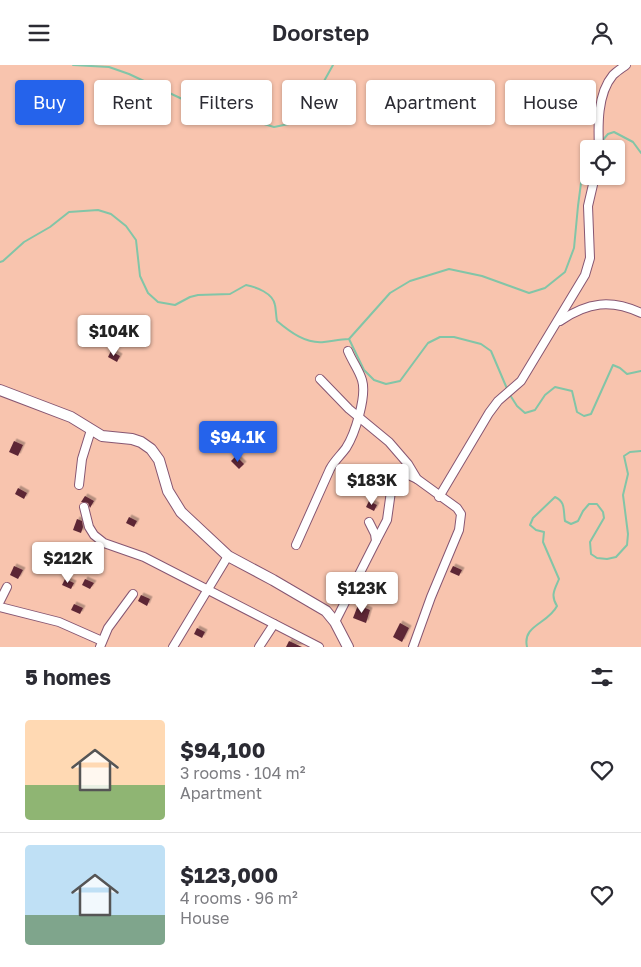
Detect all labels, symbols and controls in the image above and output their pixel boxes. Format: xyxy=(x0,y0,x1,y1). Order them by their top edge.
icon: menu xyxy=(25,19,53,47)
text: Doorstep xyxy=(272,19,369,46)
icon: person xyxy=(588,19,616,47)
chip: Buy xyxy=(15,80,84,125)
chip: Rent xyxy=(94,80,171,125)
chip: Filters xyxy=(181,80,272,125)
chip: New xyxy=(282,80,356,125)
chip: Apartment xyxy=(366,80,495,125)
chip: House xyxy=(505,80,596,125)
map controls xyxy=(580,140,625,185)
button: locate xyxy=(580,140,625,185)
pin: $104K xyxy=(79,315,149,357)
text: $104K xyxy=(89,321,139,341)
pin: $94.1K xyxy=(197,421,279,463)
text: $94.1K xyxy=(210,427,266,447)
pin: $183K xyxy=(337,463,407,506)
text: $183K xyxy=(347,470,397,490)
pin: $212K xyxy=(33,541,103,584)
text: $212K xyxy=(43,548,93,568)
pin: $123K xyxy=(327,571,397,614)
text: $123K xyxy=(337,578,387,598)
icon: filters xyxy=(588,663,616,691)
text: 5 homes xyxy=(25,664,111,690)
text: $94,100 xyxy=(180,737,265,763)
icon: home xyxy=(65,740,125,800)
icon: heart xyxy=(588,756,616,784)
text: 3 rooms · 104 m² xyxy=(180,763,305,783)
text: Apartment xyxy=(180,783,262,803)
text: $123,000 xyxy=(180,862,278,888)
icon: home xyxy=(65,865,125,925)
icon: heart xyxy=(588,881,616,909)
text: 4 rooms · 96 m² xyxy=(180,888,298,908)
text: House xyxy=(180,908,229,928)

